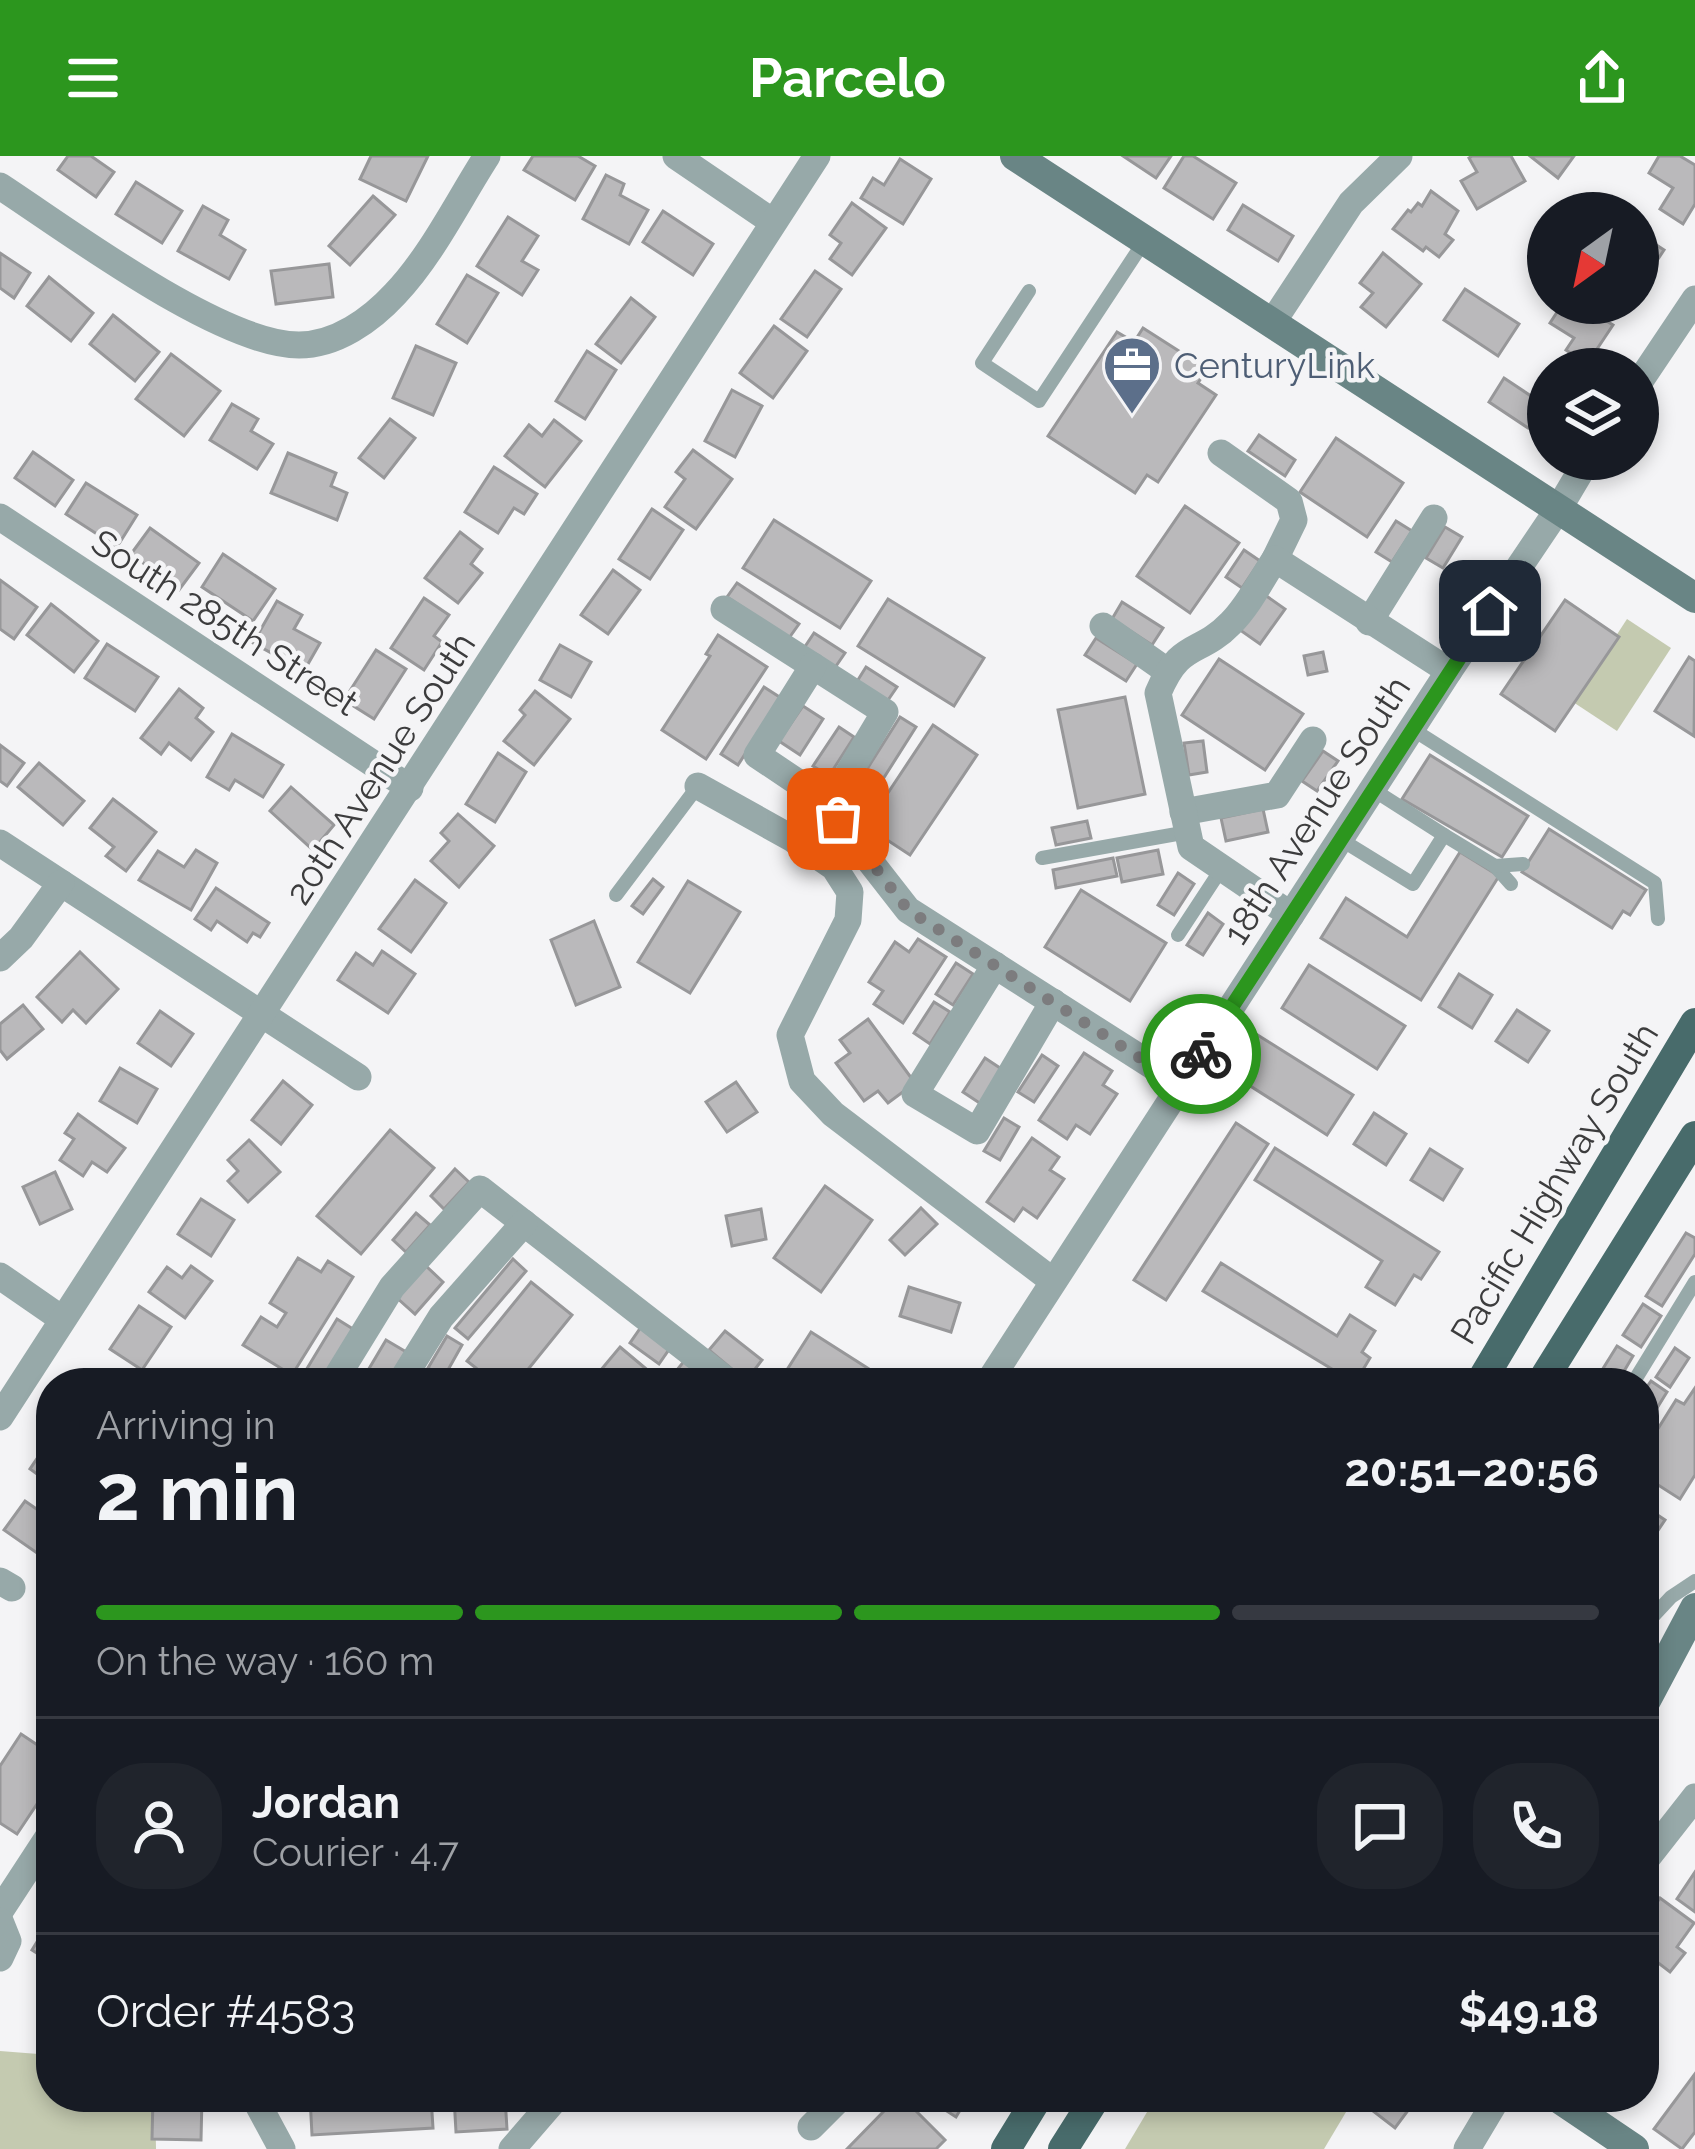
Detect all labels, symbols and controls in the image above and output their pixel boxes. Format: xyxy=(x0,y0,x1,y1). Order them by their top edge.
icon: menu xyxy=(60,45,126,111)
icon: share xyxy=(1569,45,1635,111)
text: Parcelo xyxy=(749,46,946,110)
north arrow xyxy=(1527,192,1659,324)
map controls xyxy=(1527,192,1659,480)
office icon: CenturyLink xyxy=(1101,334,1163,416)
place label: CenturyLink xyxy=(1174,344,1375,386)
button: layers xyxy=(1527,348,1659,480)
street label: South 285th Street xyxy=(84,520,366,724)
pin xyxy=(1439,560,1541,662)
icon: home xyxy=(1457,578,1523,644)
street label: 20th Avenue South xyxy=(277,624,483,912)
street label: 18th Avenue South xyxy=(1214,668,1418,952)
pin xyxy=(787,768,889,870)
icon: bag xyxy=(805,786,871,852)
courier xyxy=(1141,994,1261,1114)
street label: Pacific Highway South xyxy=(1441,1015,1667,1351)
icon: bike xyxy=(1168,1021,1234,1087)
text: Arriving in xyxy=(96,1402,276,1448)
text: 20:51–20:56 xyxy=(1344,1444,1599,1497)
text: 2 min xyxy=(96,1447,298,1538)
text: On the way · 160 m xyxy=(96,1638,434,1684)
button: person xyxy=(96,1763,222,1889)
button: chat xyxy=(1317,1763,1443,1889)
button: phone xyxy=(1473,1763,1599,1889)
text: Jordan xyxy=(252,1776,400,1829)
text: Courier · 4.7 xyxy=(252,1829,459,1875)
text: Order #4583 xyxy=(96,1985,355,2038)
text: $49.18 xyxy=(1459,1985,1599,2038)

